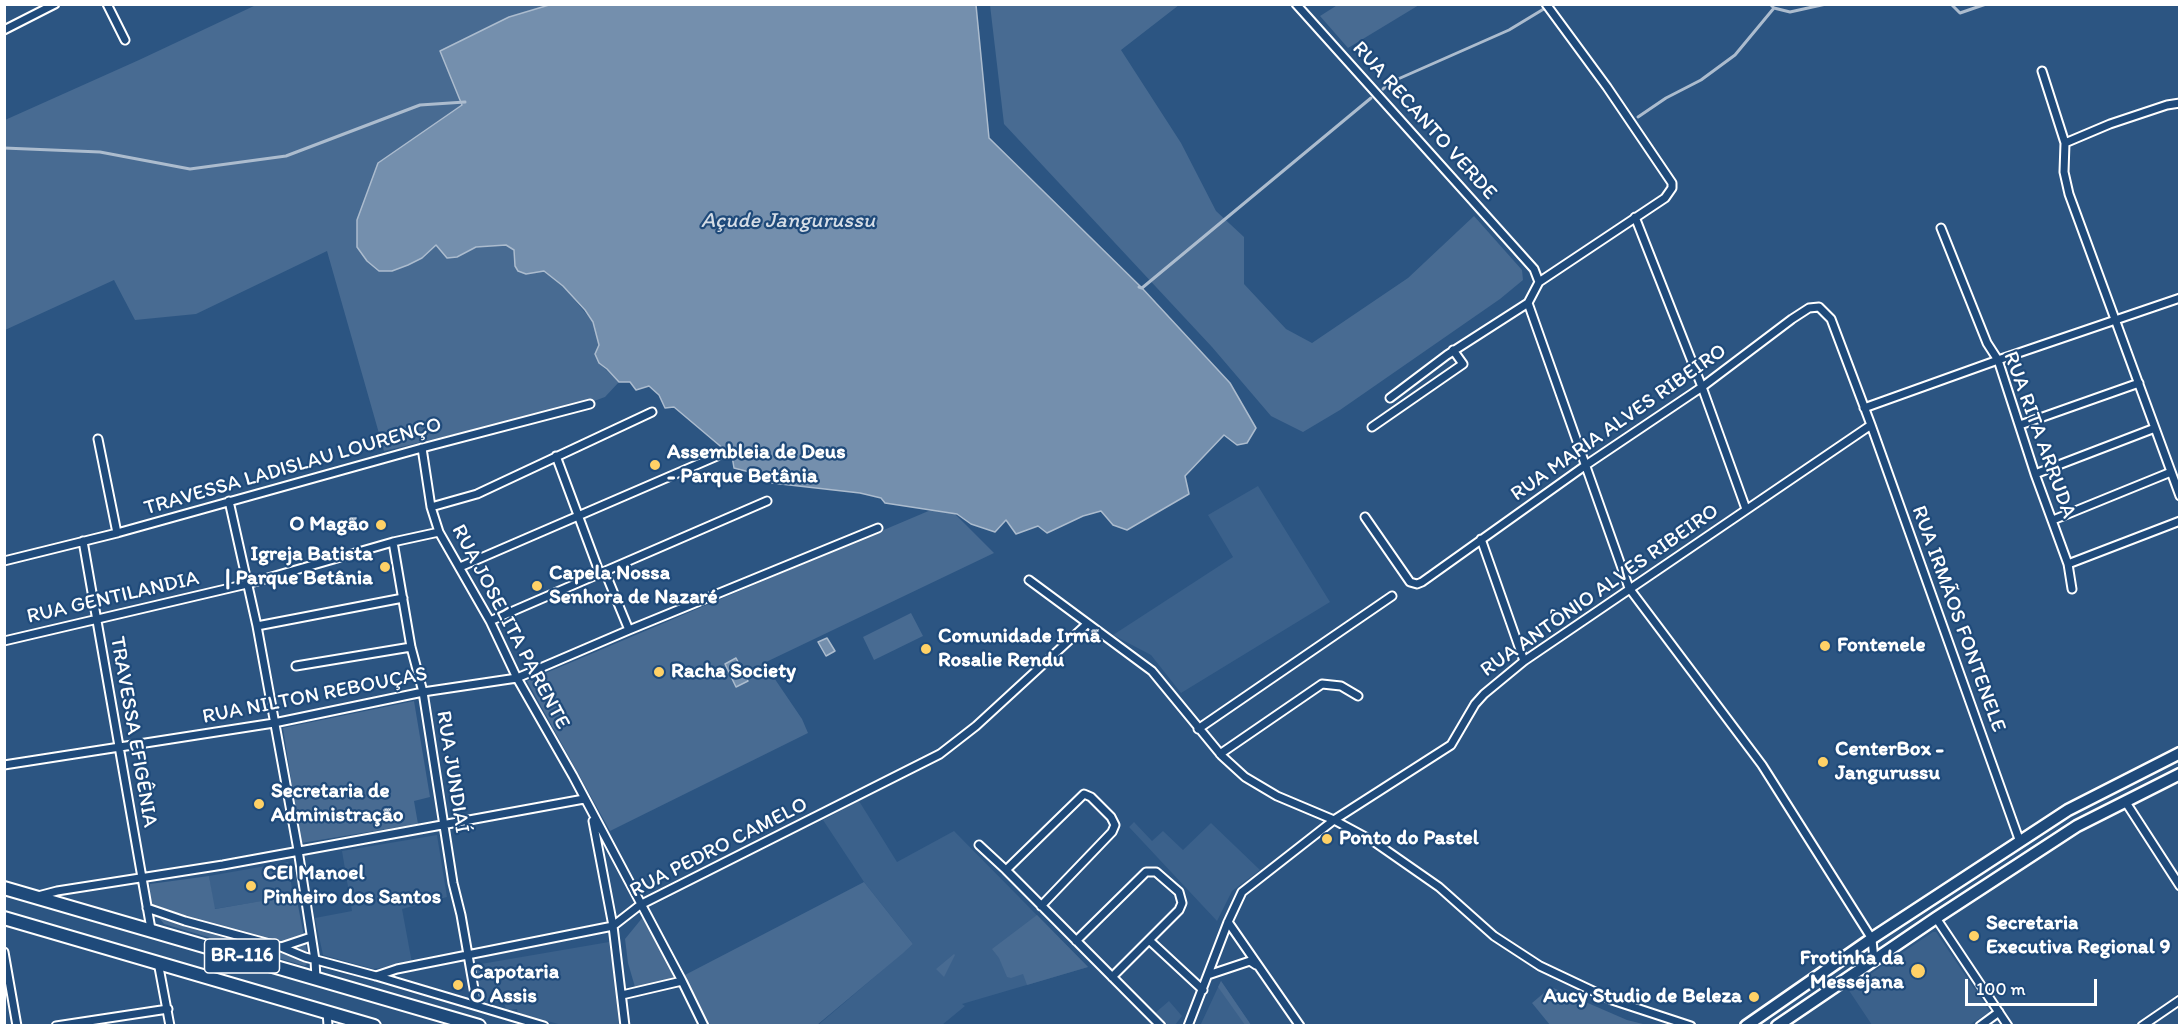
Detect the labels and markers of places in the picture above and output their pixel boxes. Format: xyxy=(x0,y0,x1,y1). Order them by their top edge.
place label: Assembleia de Deus - Parque Betânia xyxy=(667,440,846,490)
marker: Assembleia de Deus - Parque Betânia xyxy=(648,458,662,472)
place label: O Magão xyxy=(289,512,369,538)
marker: O Magão xyxy=(374,518,388,532)
place label: Igreja Batista | Parque Betânia xyxy=(225,542,373,592)
marker: Igreja Batista | Parque Betânia xyxy=(378,560,392,574)
place label: Capela Nossa Senhora de Nazaré xyxy=(549,561,717,611)
marker: Capela Nossa Senhora de Nazaré xyxy=(530,579,544,593)
place label: Comunidade Irmã Rosalie Rendu xyxy=(938,624,1101,674)
place label: Fontenele xyxy=(1837,633,1926,659)
marker: Fontenele xyxy=(1818,639,1832,653)
marker: Comunidade Irmã Rosalie Rendu xyxy=(919,642,933,656)
place label: Racha Society xyxy=(671,659,796,685)
marker: Racha Society xyxy=(652,665,666,679)
place label: CenterBox - Jangurussu xyxy=(1835,737,1944,787)
marker: CenterBox - Jangurussu xyxy=(1816,755,1830,769)
place label: Secretaria de Administração xyxy=(271,779,404,829)
marker: Secretaria de Administração xyxy=(252,797,266,811)
place label: Ponto do Pastel xyxy=(1339,826,1479,852)
marker: Ponto do Pastel xyxy=(1320,832,1334,846)
place label: CEI Manoel Pinheiro dos Santos xyxy=(263,861,441,911)
marker: CEI Manoel Pinheiro dos Santos xyxy=(244,879,258,893)
place label: Secretaria Executiva Regional 9 xyxy=(1986,911,2170,961)
marker: Secretaria Executiva Regional 9 xyxy=(1967,929,1981,943)
place label: Frotinha da Messejana xyxy=(1800,946,1904,996)
place label: Capotaria O Assis xyxy=(470,960,559,1010)
marker: Frotinha da Messejana xyxy=(1909,962,1927,980)
marker: Capotaria O Assis xyxy=(451,978,465,992)
place label: Aucy Studio de Beleza xyxy=(1543,984,1742,1010)
marker: Aucy Studio de Beleza xyxy=(1747,990,1761,1004)

